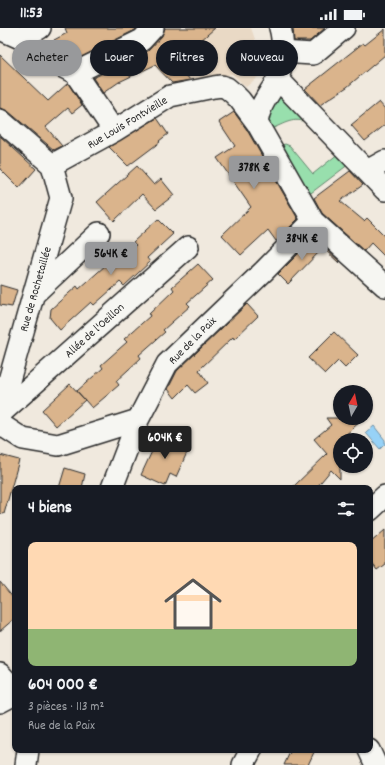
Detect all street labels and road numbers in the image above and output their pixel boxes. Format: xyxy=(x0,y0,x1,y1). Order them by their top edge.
street label: Rue Louis Fontvieille xyxy=(84,93,171,154)
street label: Rue de Rochetaillée xyxy=(16,245,57,334)
street label: Allée de l'Oeillon xyxy=(61,299,129,363)
street label: Rue de la Paix xyxy=(165,313,221,369)

